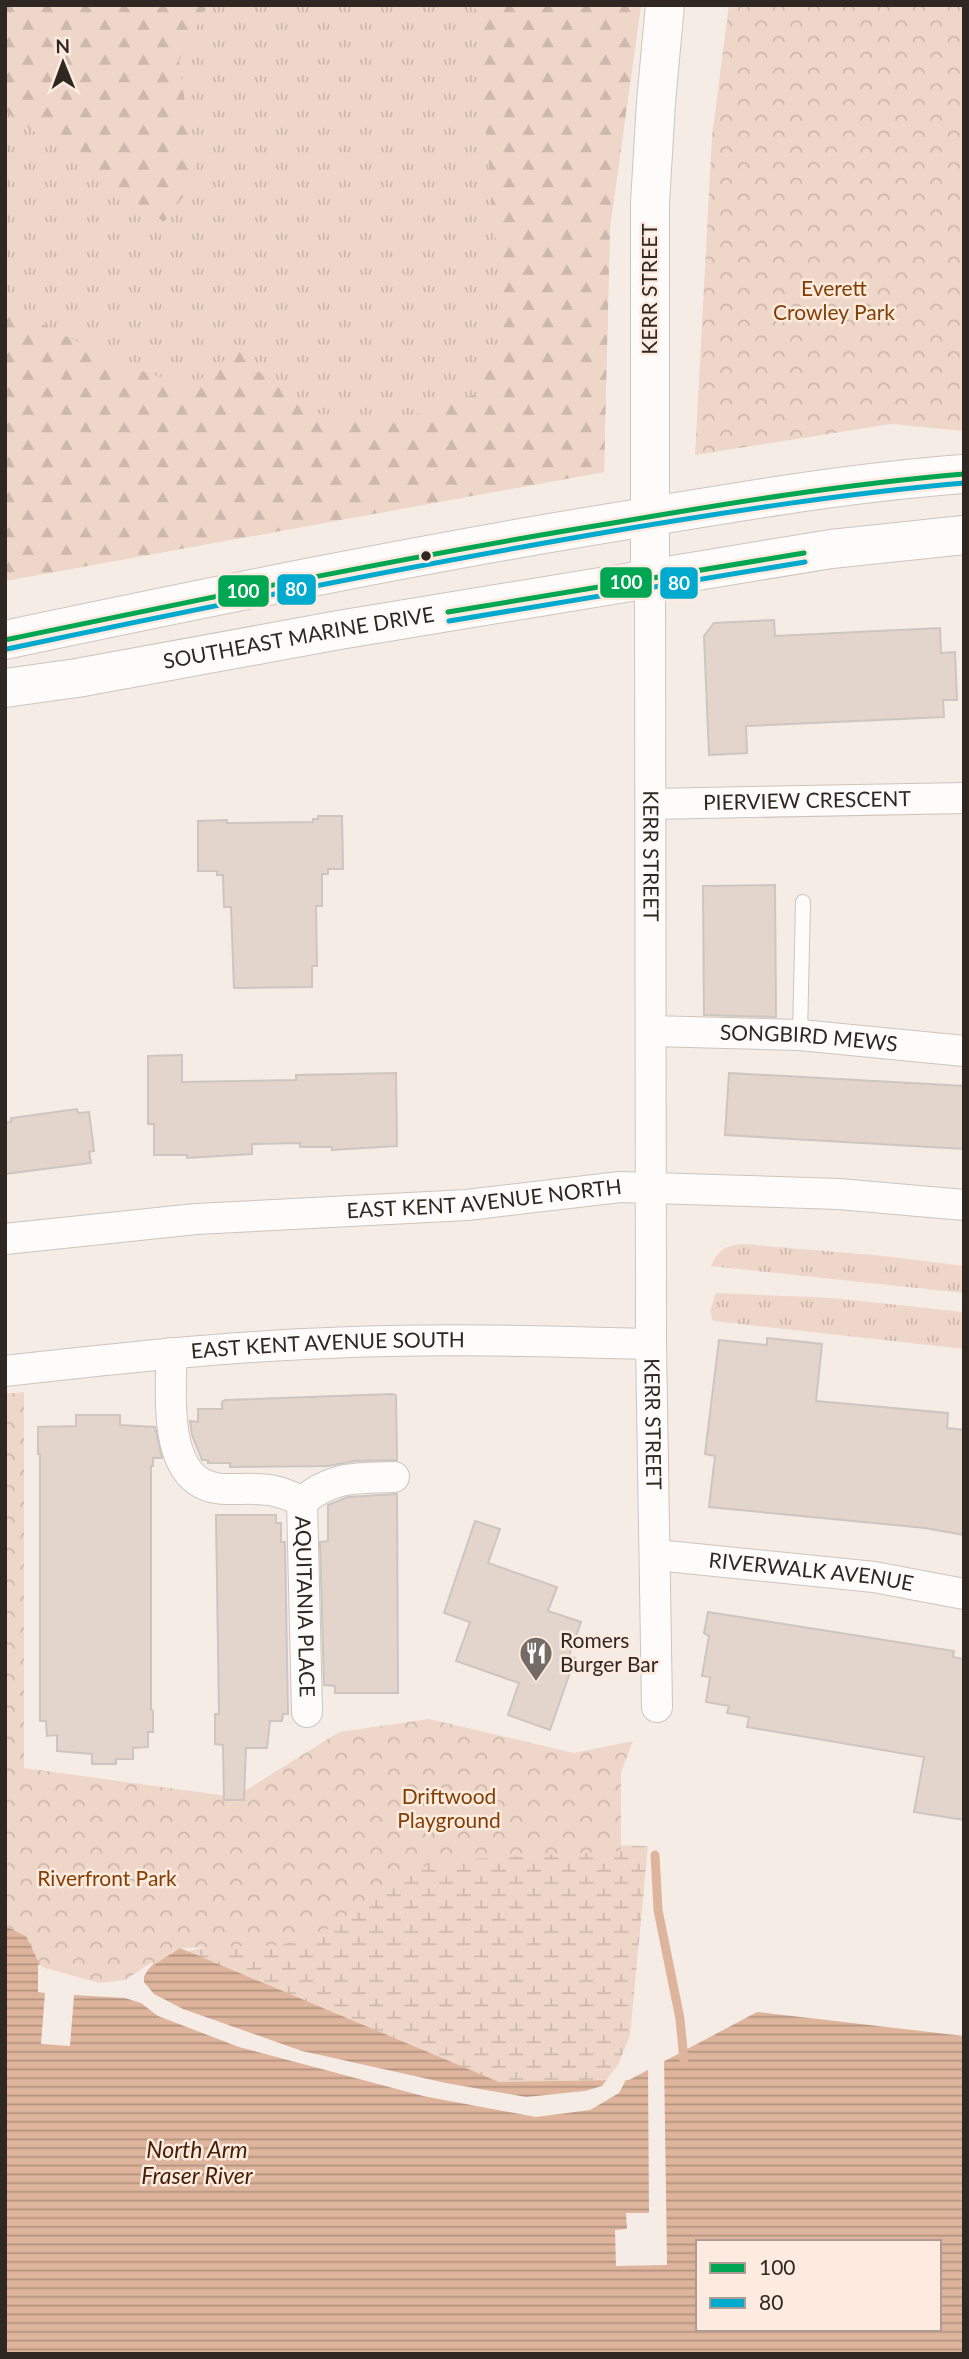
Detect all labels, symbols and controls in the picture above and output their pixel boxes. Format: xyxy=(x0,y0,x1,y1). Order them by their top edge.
north arrow xyxy=(28,28,98,98)
text: N xyxy=(55,34,70,57)
street label: KERR STREET xyxy=(636,223,661,355)
park label: Everett Crowley Park xyxy=(773,275,895,324)
unlabelled marker xyxy=(419,549,433,563)
line badge: 100 xyxy=(599,566,653,599)
line badge: 80 xyxy=(659,566,699,600)
text: 100 xyxy=(609,570,643,593)
text: 80 xyxy=(668,571,690,594)
line badge: 80 xyxy=(276,573,317,606)
line badge: 100 xyxy=(217,574,270,608)
text: 80 xyxy=(285,577,307,600)
text: 100 xyxy=(226,579,260,602)
street label: SOUTHEAST MARINE DRIVE xyxy=(161,601,436,673)
street label: PIERVIEW CRESCENT xyxy=(703,785,912,814)
street label: KERR STREET xyxy=(639,790,664,922)
street label: SONGBIRD MEWS xyxy=(720,1019,899,1055)
street label: EAST KENT AVENUE NORTH xyxy=(346,1173,623,1222)
street label: EAST KENT AVENUE SOUTH xyxy=(190,1326,465,1363)
street label: KERR STREET xyxy=(640,1358,667,1490)
street label: AQUITANIA PLACE xyxy=(291,1516,321,1698)
street label: RIVERWALK AVENUE xyxy=(708,1546,916,1595)
place label: Romers Burger Bar xyxy=(560,1627,659,1676)
restaurant icon: Romers Burger Bar xyxy=(517,1634,555,1683)
park label: Driftwood Playground xyxy=(397,1783,501,1832)
park label: Riverfront Park xyxy=(37,1865,177,1890)
water label: North Arm Fraser River xyxy=(141,2135,254,2189)
legend xyxy=(696,2240,941,2331)
text: 100 xyxy=(759,2254,796,2279)
text: 80 xyxy=(759,2289,783,2314)

